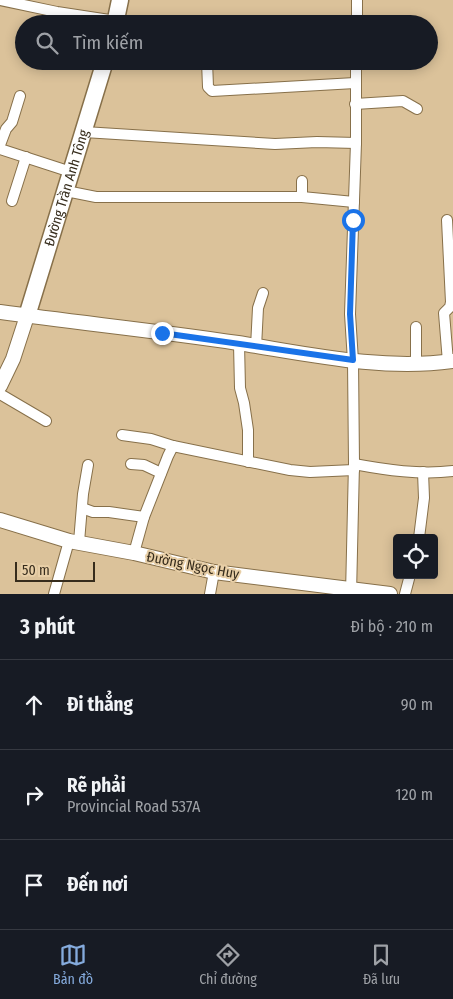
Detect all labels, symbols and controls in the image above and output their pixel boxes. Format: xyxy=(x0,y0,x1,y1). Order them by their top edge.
search box xyxy=(15,15,438,70)
icon: search xyxy=(33,29,61,57)
text: Tìm kiếm xyxy=(73,31,143,54)
street label: Đường Trần Anh Tông xyxy=(41,127,93,248)
route start xyxy=(342,209,365,232)
route end xyxy=(151,322,174,345)
map controls xyxy=(393,534,438,579)
button: locate xyxy=(393,534,438,579)
street label: Đường Ngọc Huy xyxy=(145,548,241,583)
scale bar xyxy=(15,559,95,582)
text: 50 m xyxy=(22,562,50,579)
text: 3 phút xyxy=(20,614,75,640)
text: Đi bộ · 210 m xyxy=(351,617,433,636)
icon: ahead xyxy=(20,691,48,719)
text: Đi thẳng xyxy=(67,693,133,716)
text: 90 m xyxy=(401,695,433,714)
text: Rẽ phải xyxy=(67,774,126,797)
icon: right xyxy=(20,781,48,809)
text: 120 m xyxy=(395,785,433,804)
text: Provincial Road 537A xyxy=(67,797,200,816)
icon: arrive xyxy=(20,871,48,899)
text: Đến nơi xyxy=(67,873,128,896)
tab: Bản đồ xyxy=(53,941,93,988)
tab: Chỉ đường xyxy=(199,941,257,988)
tab: Đã lưu xyxy=(363,941,400,988)

